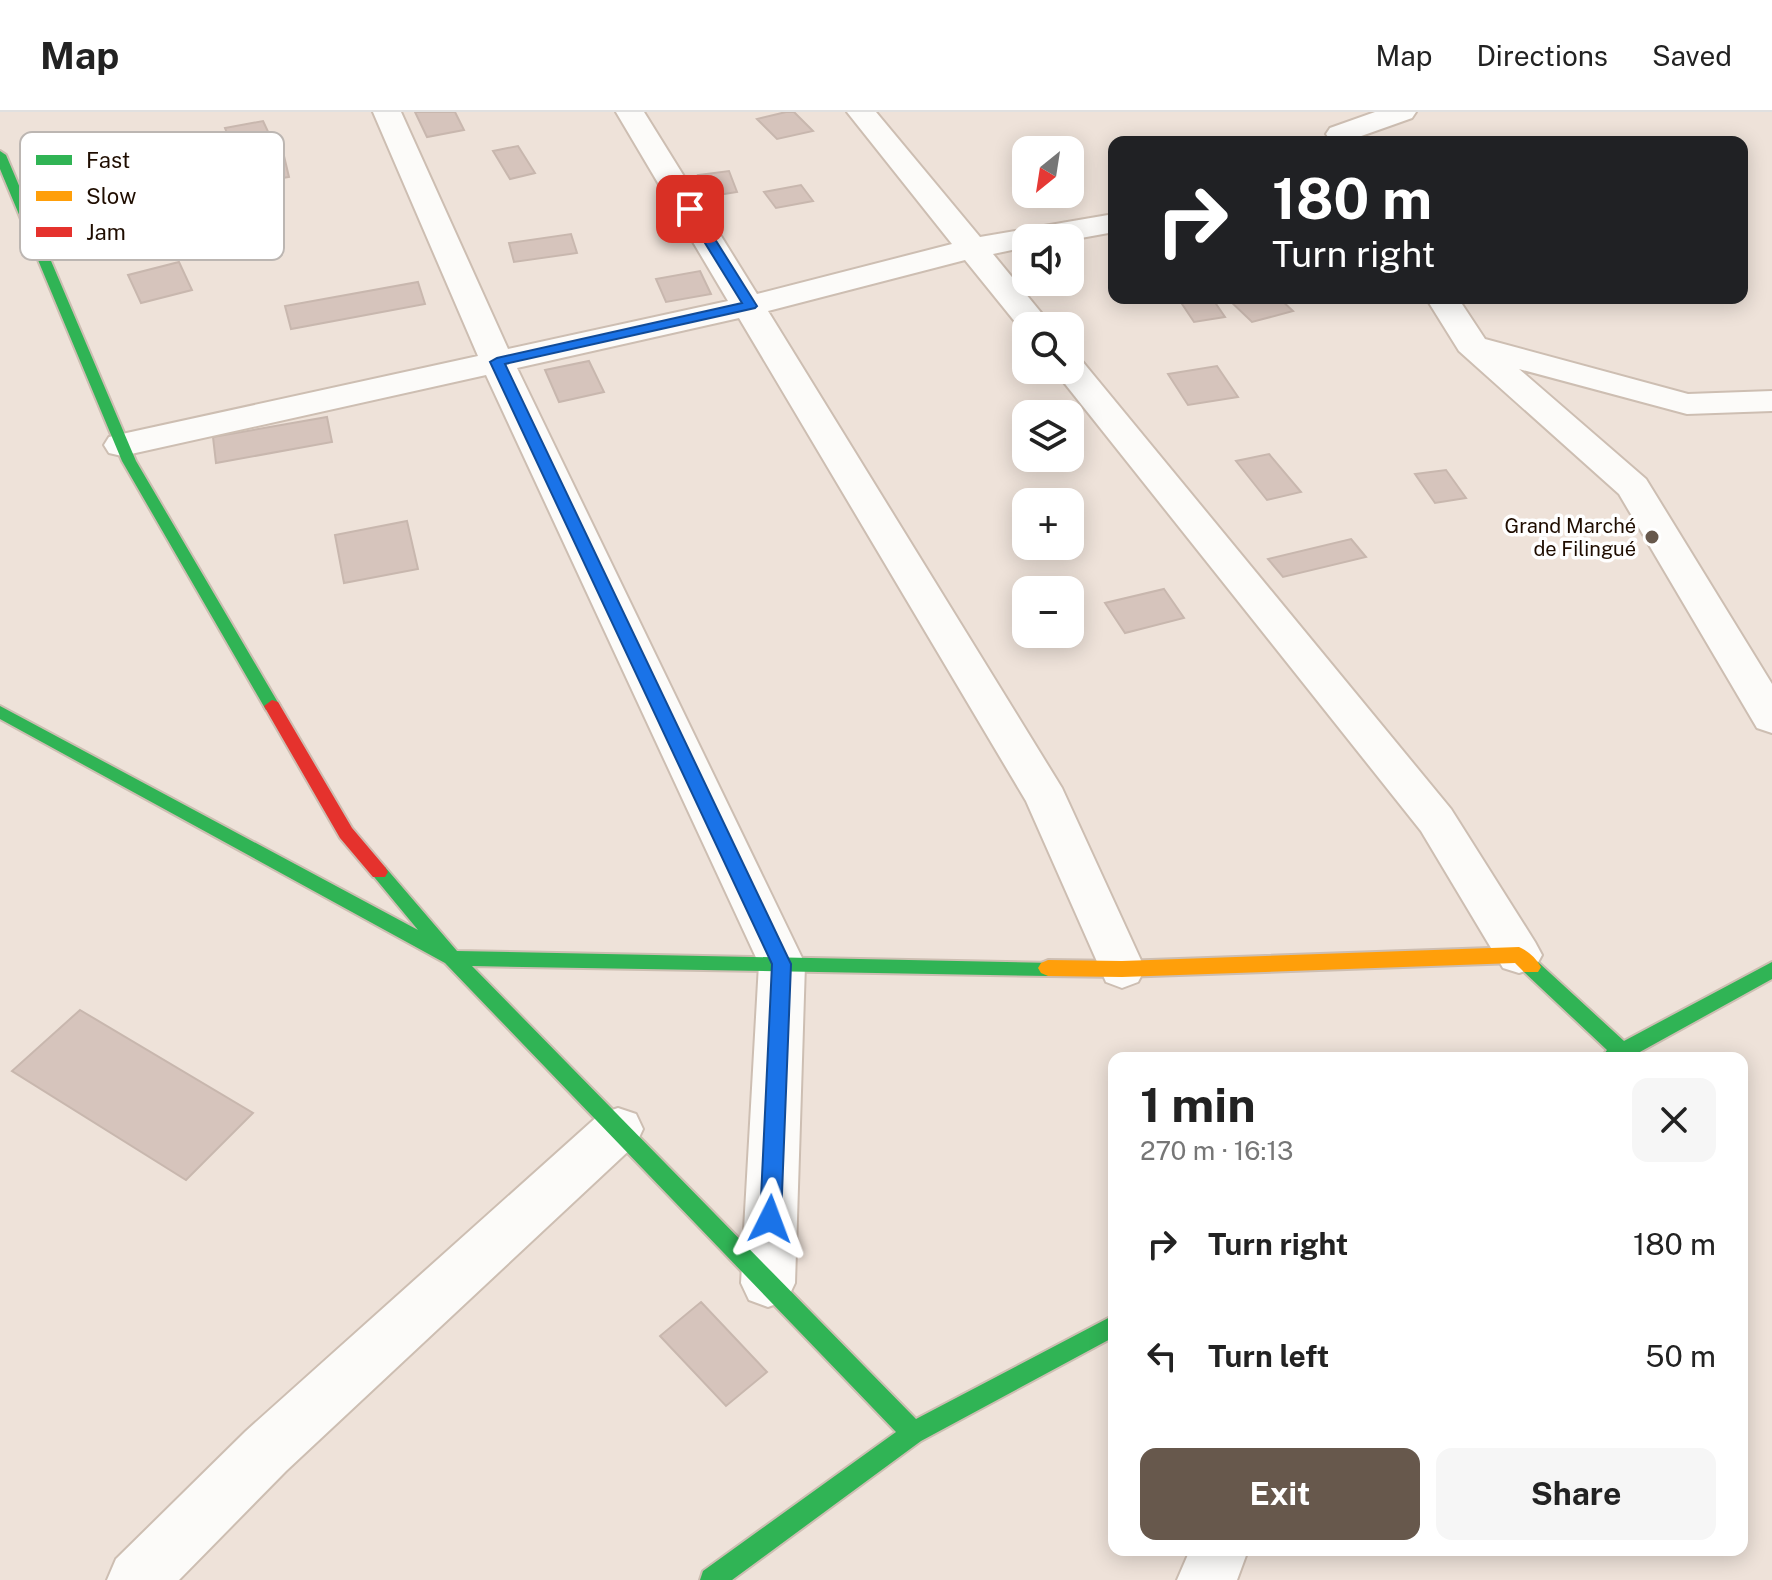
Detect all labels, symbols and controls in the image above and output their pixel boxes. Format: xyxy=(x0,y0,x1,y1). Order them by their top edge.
text: Map xyxy=(40,33,119,78)
text: Map xyxy=(1376,39,1432,72)
text: Directions xyxy=(1476,39,1608,72)
text: Saved xyxy=(1652,39,1732,72)
legend xyxy=(20,132,284,260)
north arrow xyxy=(1012,136,1084,208)
map controls xyxy=(1012,136,1084,648)
text: Fast xyxy=(86,147,130,173)
text: 180 m xyxy=(1272,166,1432,232)
icon: right xyxy=(1140,168,1244,272)
pin xyxy=(656,175,724,243)
text: Slow xyxy=(86,183,136,209)
icon: arrive xyxy=(668,187,712,231)
text: Jam xyxy=(86,219,126,245)
button: sound xyxy=(1012,224,1084,296)
text: Turn right xyxy=(1272,233,1435,275)
button: search xyxy=(1012,312,1084,384)
button: layers xyxy=(1012,400,1084,472)
button: + xyxy=(1012,488,1084,560)
place label: Grand Marché de Filingué xyxy=(1505,514,1636,561)
marker: Grand Marché de Filingué xyxy=(1643,528,1661,546)
button: − xyxy=(1012,576,1084,648)
text: 1 min xyxy=(1140,1076,1256,1133)
button: close xyxy=(1632,1078,1716,1162)
text: 270 m · 16:13 xyxy=(1140,1135,1293,1166)
position arrow xyxy=(728,1177,812,1261)
icon: right xyxy=(1140,1222,1184,1266)
text: Turn right xyxy=(1208,1226,1348,1262)
text: 180 m xyxy=(1633,1226,1716,1262)
icon: left xyxy=(1140,1334,1184,1378)
text: Turn left xyxy=(1208,1338,1329,1374)
text: 50 m xyxy=(1645,1338,1716,1374)
button: Exit xyxy=(1140,1448,1420,1540)
button: Share xyxy=(1436,1448,1716,1540)

